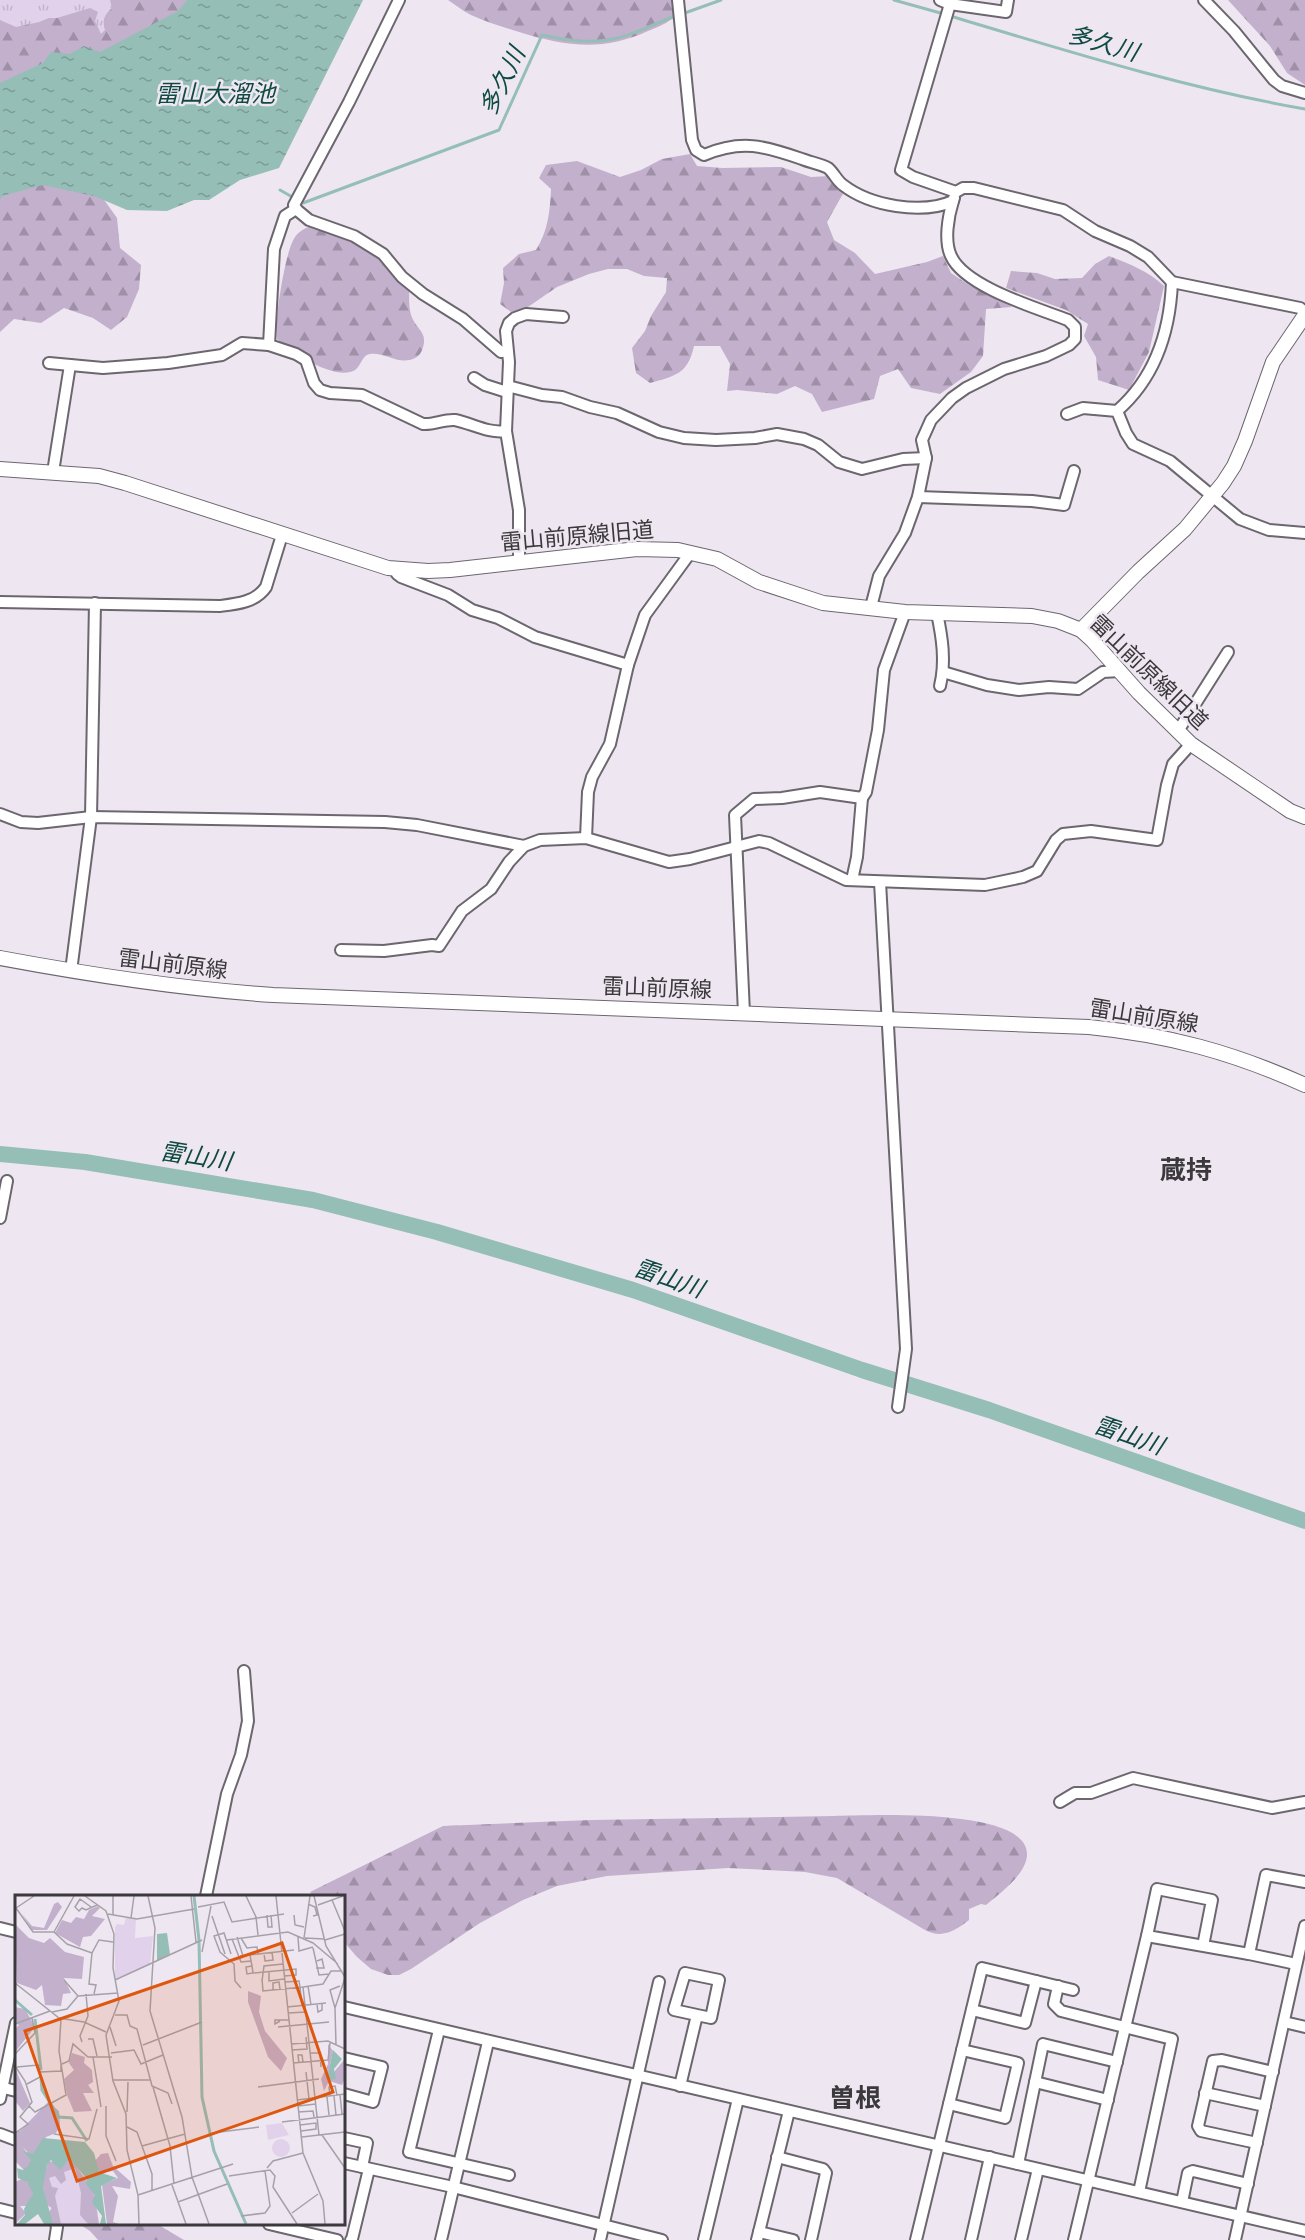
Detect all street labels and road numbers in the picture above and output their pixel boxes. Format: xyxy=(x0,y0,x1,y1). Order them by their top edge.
street label: 雷山前原線旧道 xyxy=(499,516,655,556)
street label: 雷山前原線旧道 xyxy=(1084,609,1214,735)
street label: 雷山前原線 xyxy=(117,944,229,984)
street label: 雷山前原線 xyxy=(602,973,712,1003)
street label: 雷山前原線 xyxy=(1088,994,1200,1038)

